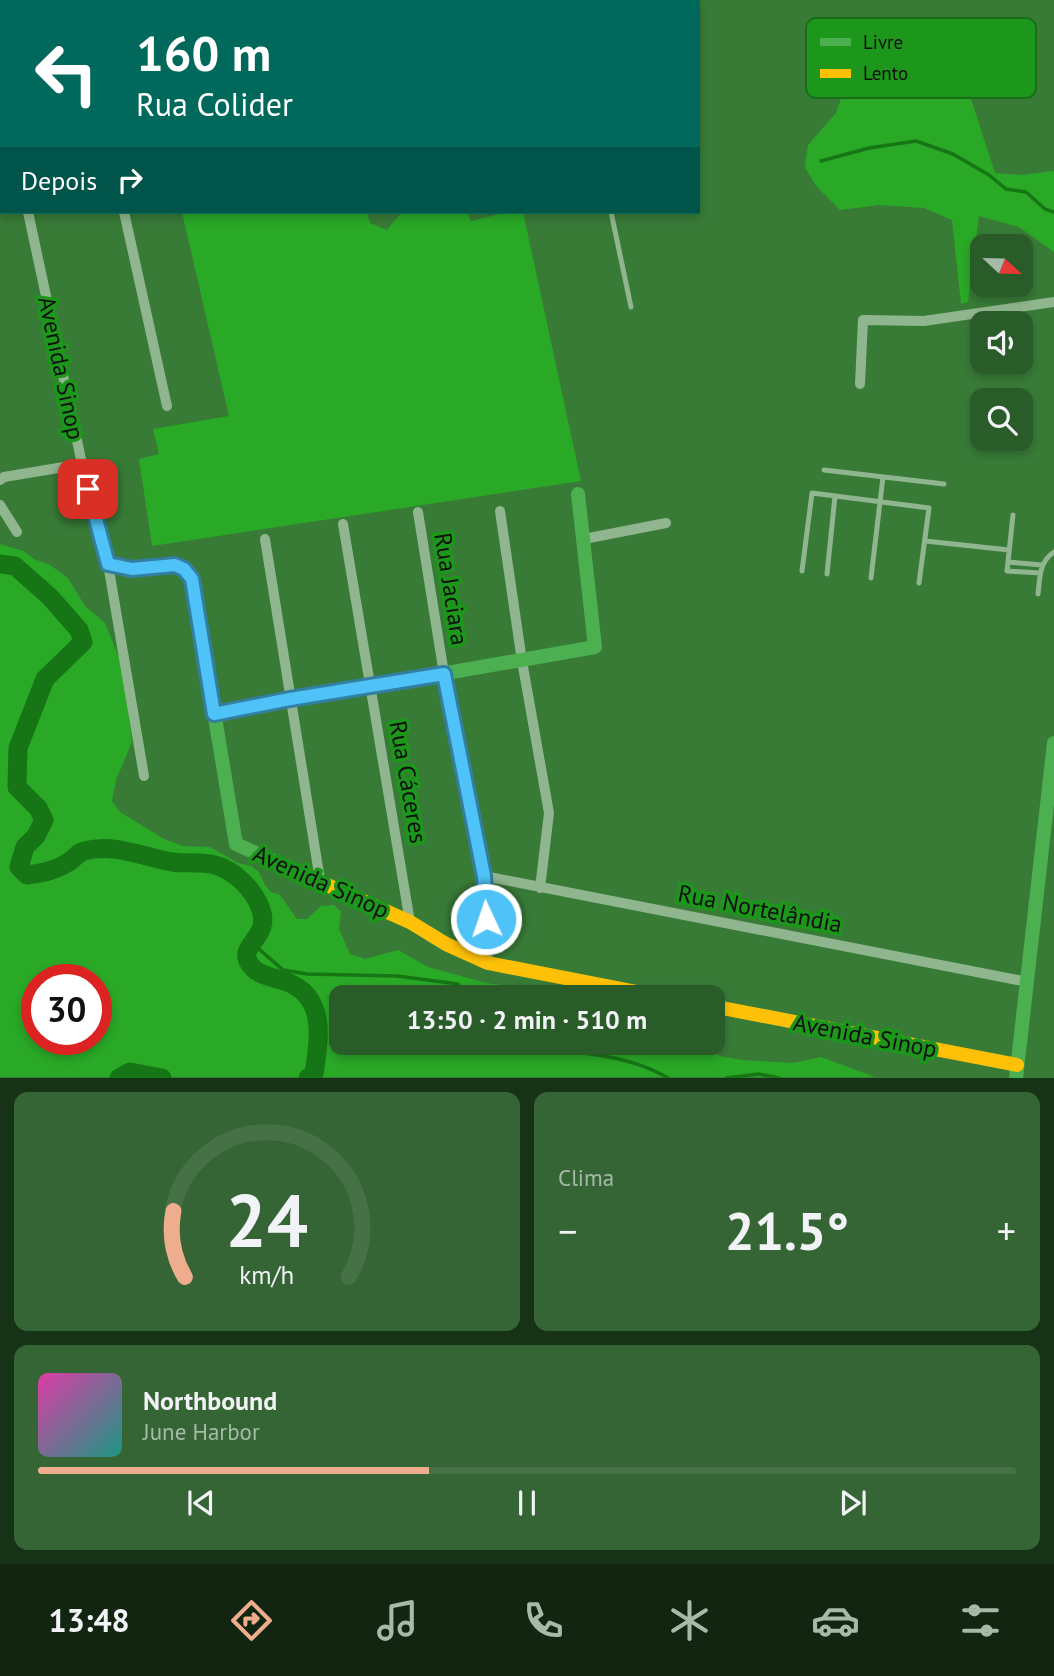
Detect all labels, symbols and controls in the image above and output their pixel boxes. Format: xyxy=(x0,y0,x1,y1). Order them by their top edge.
legend xyxy=(806,18,1036,98)
text: 160 m xyxy=(136,21,271,85)
icon: left xyxy=(21,28,112,119)
text: Livre xyxy=(863,30,903,54)
text: Lento xyxy=(863,61,908,85)
text: Rua Colider xyxy=(136,83,293,125)
icon: right xyxy=(111,161,149,199)
text: Depois xyxy=(21,164,97,197)
north arrow xyxy=(970,234,1032,298)
map controls xyxy=(970,234,1033,451)
street label: Avenida Sinop xyxy=(31,293,92,442)
button: sound xyxy=(970,311,1033,374)
button: search xyxy=(970,388,1033,451)
pin xyxy=(58,459,118,519)
icon: arrive xyxy=(69,470,107,508)
street label: Rua Jaciara xyxy=(427,530,476,647)
street label: Rua Cáceres xyxy=(382,718,435,846)
street label: Avenida Sinop xyxy=(248,838,394,925)
street label: Rua Nortelândia xyxy=(675,877,845,940)
position arrow xyxy=(449,882,523,956)
speed limit sign: 30 xyxy=(21,964,112,1055)
text: 13:50 · 2 min · 510 m xyxy=(407,1003,647,1036)
street label: Avenida Sinop xyxy=(791,1006,940,1065)
text: Clima xyxy=(558,1163,614,1192)
text: 24 xyxy=(226,1174,308,1268)
text: 21.5° xyxy=(725,1197,849,1264)
text: − xyxy=(558,1206,577,1255)
text: + xyxy=(997,1206,1016,1255)
text: km/h xyxy=(240,1259,294,1291)
text: Northbound xyxy=(143,1384,277,1417)
text: June Harbor xyxy=(143,1417,260,1446)
icon: previous xyxy=(182,1484,220,1522)
icon: pause xyxy=(508,1484,546,1522)
icon: next xyxy=(834,1484,872,1522)
icon: directions xyxy=(227,1596,276,1645)
icon: music xyxy=(373,1596,422,1645)
icon: phone xyxy=(519,1596,568,1645)
icon: climate xyxy=(665,1596,714,1645)
icon: car xyxy=(811,1596,860,1645)
icon: filters xyxy=(956,1596,1005,1645)
text: 13:48 xyxy=(48,1599,130,1641)

